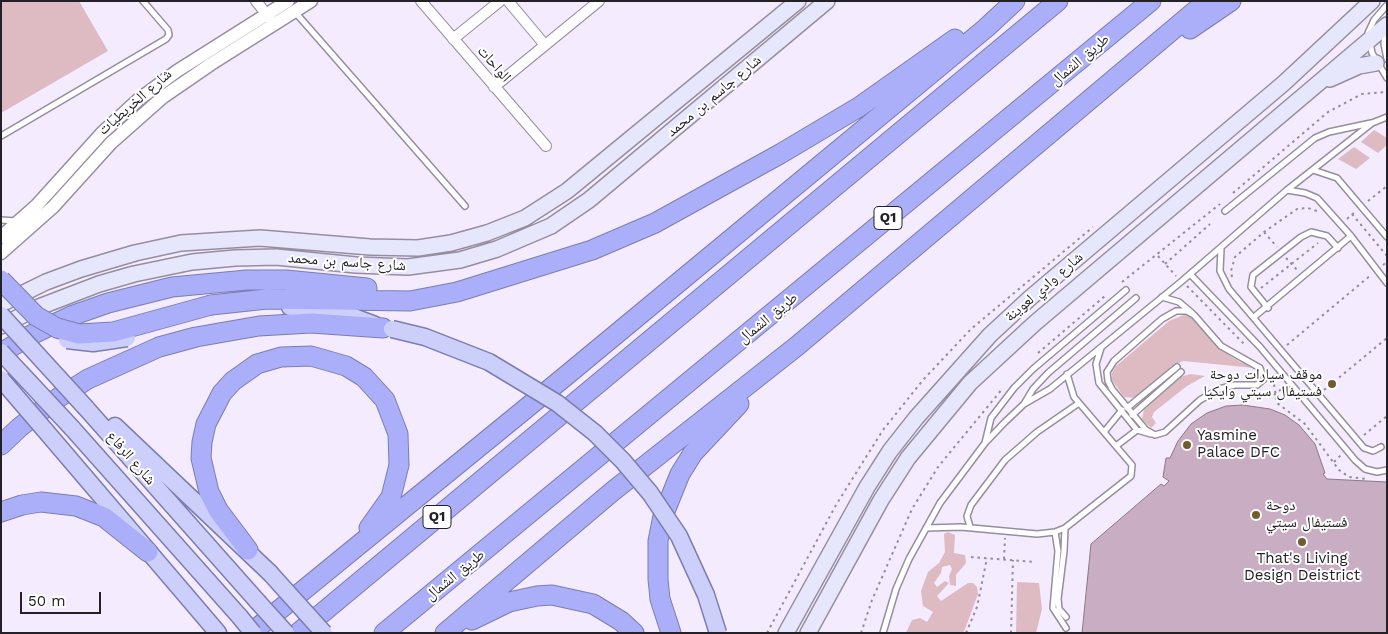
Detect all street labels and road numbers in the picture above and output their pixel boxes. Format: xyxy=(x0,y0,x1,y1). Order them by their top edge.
street label: طريق الشمال xyxy=(1047,30,1113,90)
street label: الواحات xyxy=(473,42,515,86)
street label: شارع جاسم بن محمد xyxy=(663,51,765,141)
street label: شارع الخريطيات xyxy=(94,65,176,139)
road number: Q1 xyxy=(874,207,902,230)
street label: شارع وادي لعوينة xyxy=(1001,248,1087,326)
street label: شارع جاسم بن محمد xyxy=(288,249,406,275)
street label: طريق الشمال xyxy=(735,289,801,347)
street label: شارع الرفاع xyxy=(103,427,159,489)
road number: Q1 xyxy=(423,506,451,528)
street label: طريق الشمال xyxy=(422,546,488,604)

